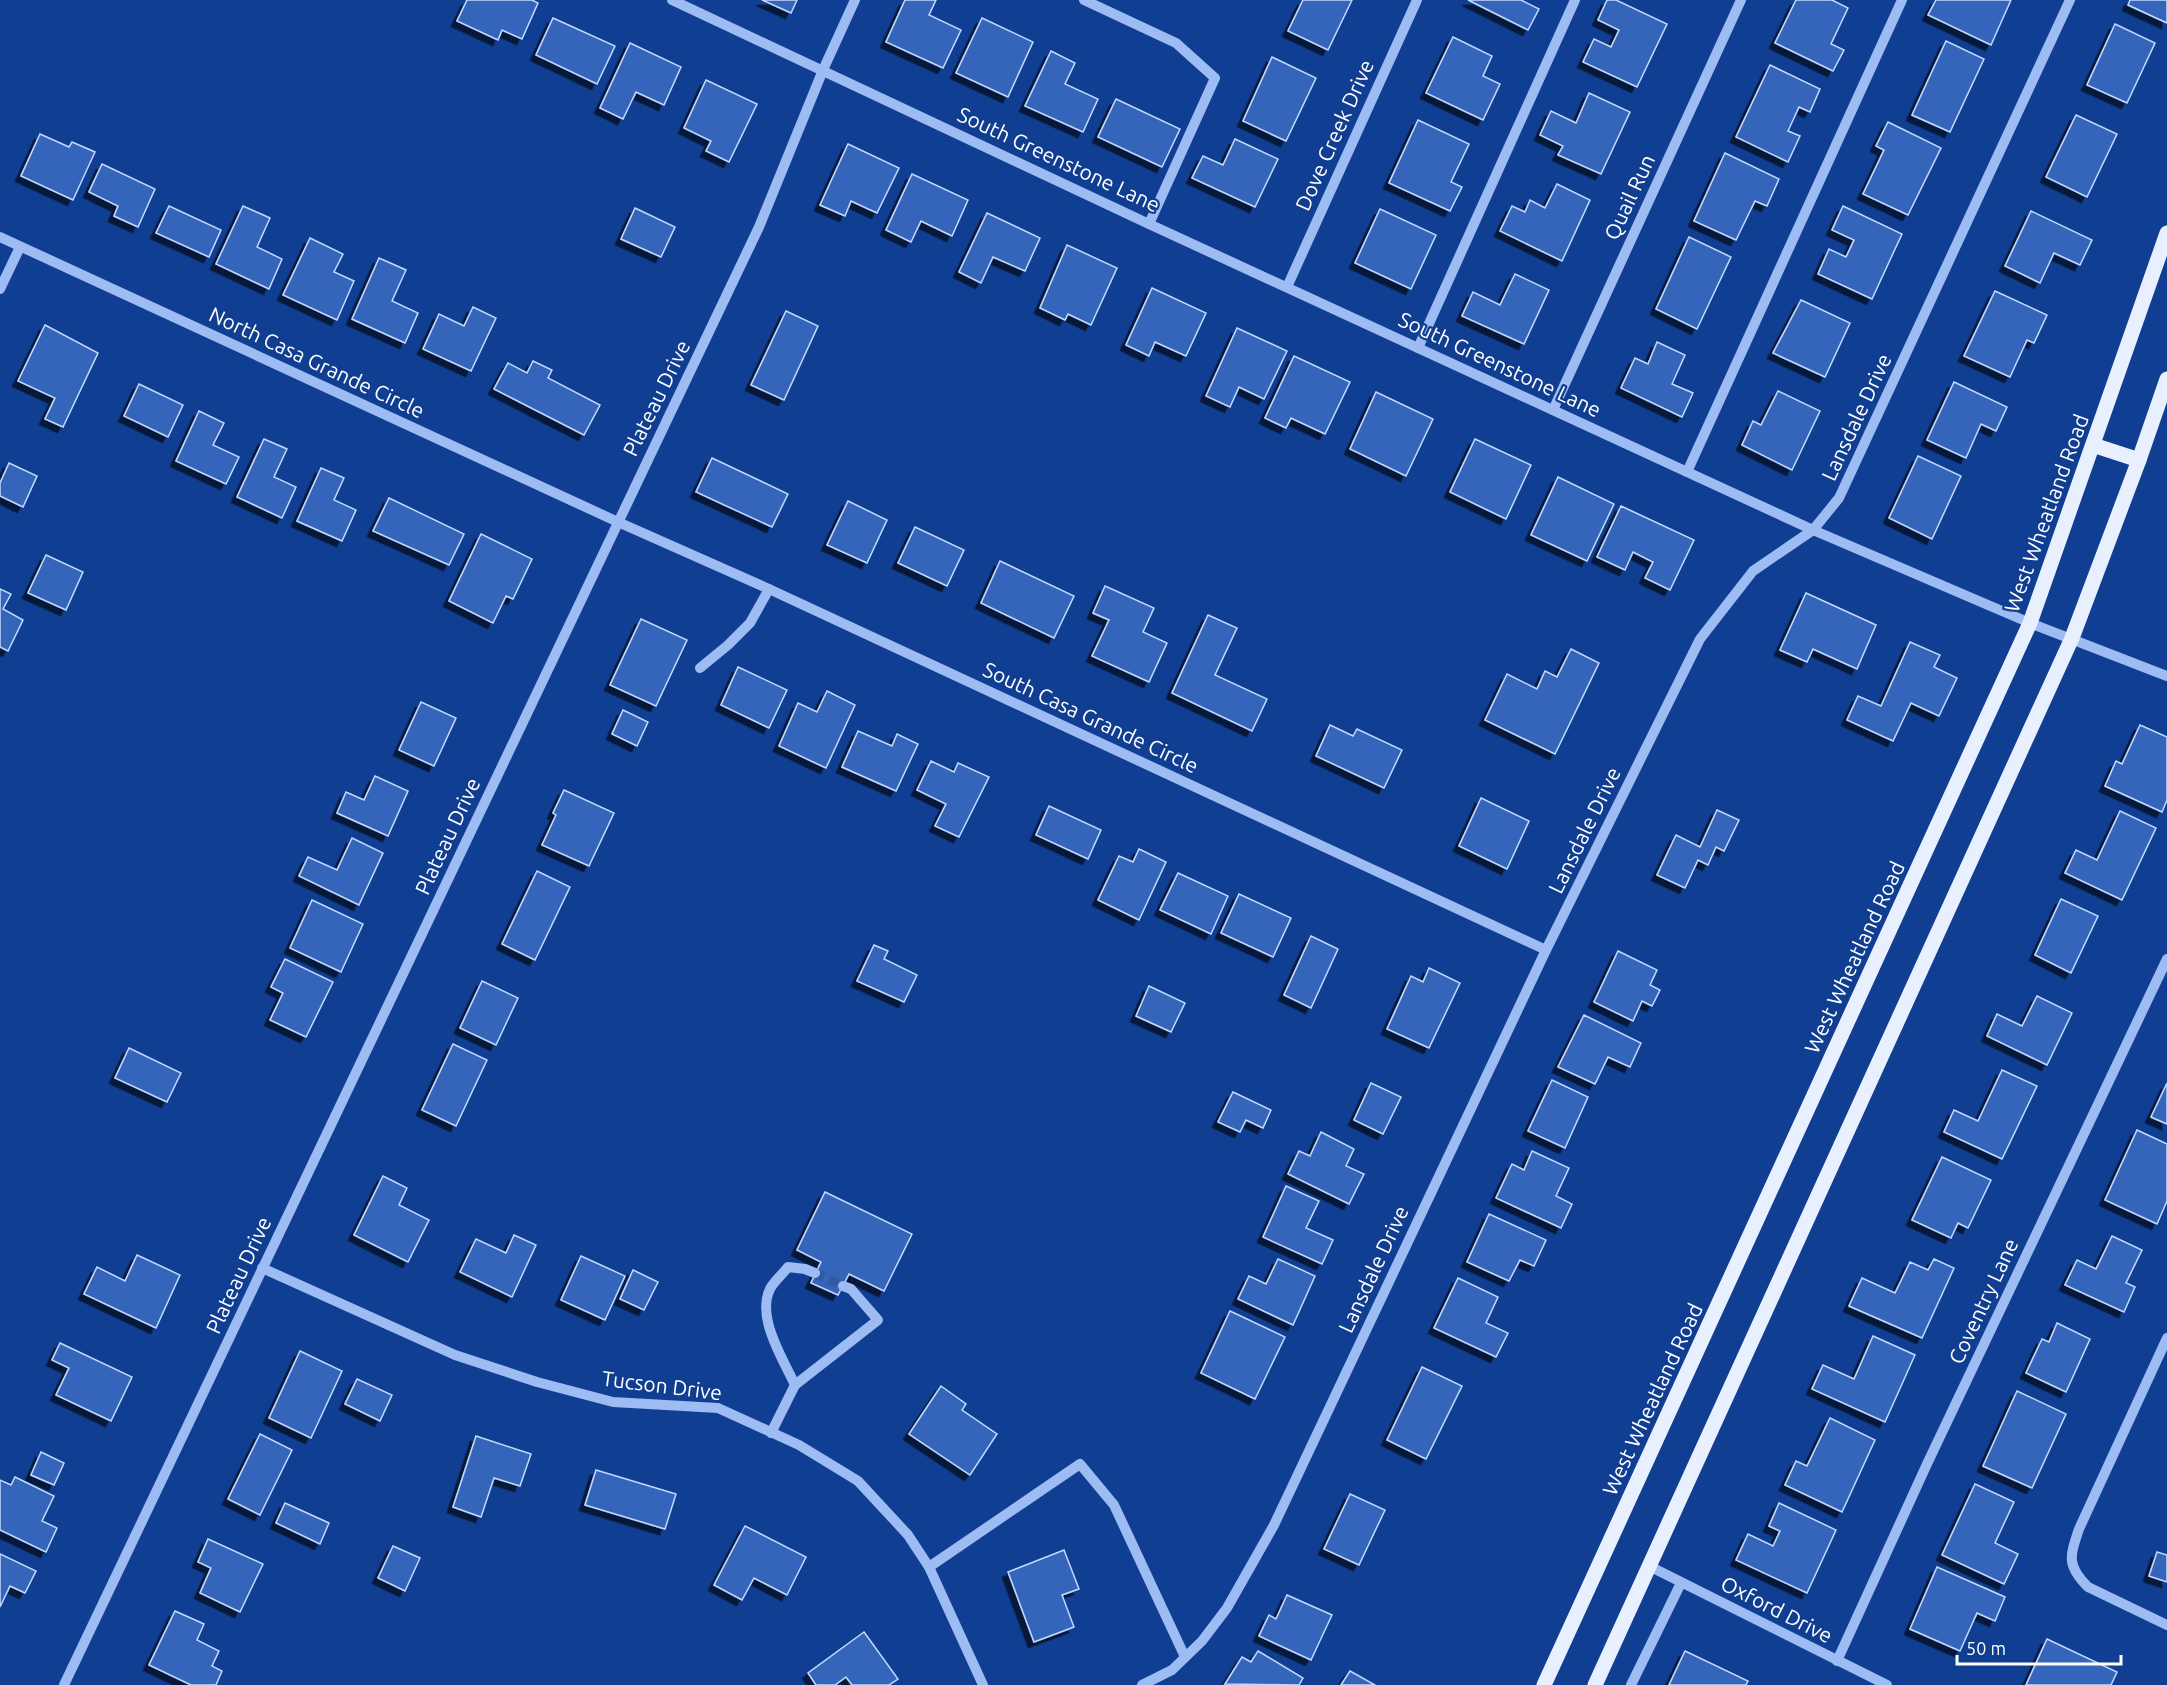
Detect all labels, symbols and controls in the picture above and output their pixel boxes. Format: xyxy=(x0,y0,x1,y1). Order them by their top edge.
street label: Dove Creek Drive xyxy=(1290,56,1378,214)
street label: South Greenstone Lane xyxy=(954,102,1164,216)
street label: Quail Run xyxy=(1599,150,1659,244)
street label: North Casa Grande Circle xyxy=(206,302,428,422)
street label: South Greenstone Lane xyxy=(1395,307,1605,421)
street label: Plateau Drive xyxy=(618,336,694,460)
street label: Lansdale Drive xyxy=(1816,350,1896,484)
street label: West Wheatland Road xyxy=(1999,411,2093,615)
street label: South Casa Grande Circle xyxy=(980,656,1202,778)
street label: Lansdale Drive xyxy=(1543,763,1625,897)
street label: Plateau Drive xyxy=(410,774,484,898)
street label: West Wheatland Road xyxy=(1799,857,1909,1057)
street label: Lansdale Drive xyxy=(1333,1202,1413,1336)
street label: Plateau Drive xyxy=(201,1213,275,1337)
street label: Coventry Lane xyxy=(1943,1234,2023,1368)
street label: West Wheatland Road xyxy=(1597,1299,1707,1499)
street label: Tucson Drive xyxy=(601,1366,723,1404)
street label: Oxford Drive xyxy=(1717,1571,1837,1647)
scale bar xyxy=(1957,1628,2120,1666)
text: 50 m xyxy=(1966,1638,2006,1658)

